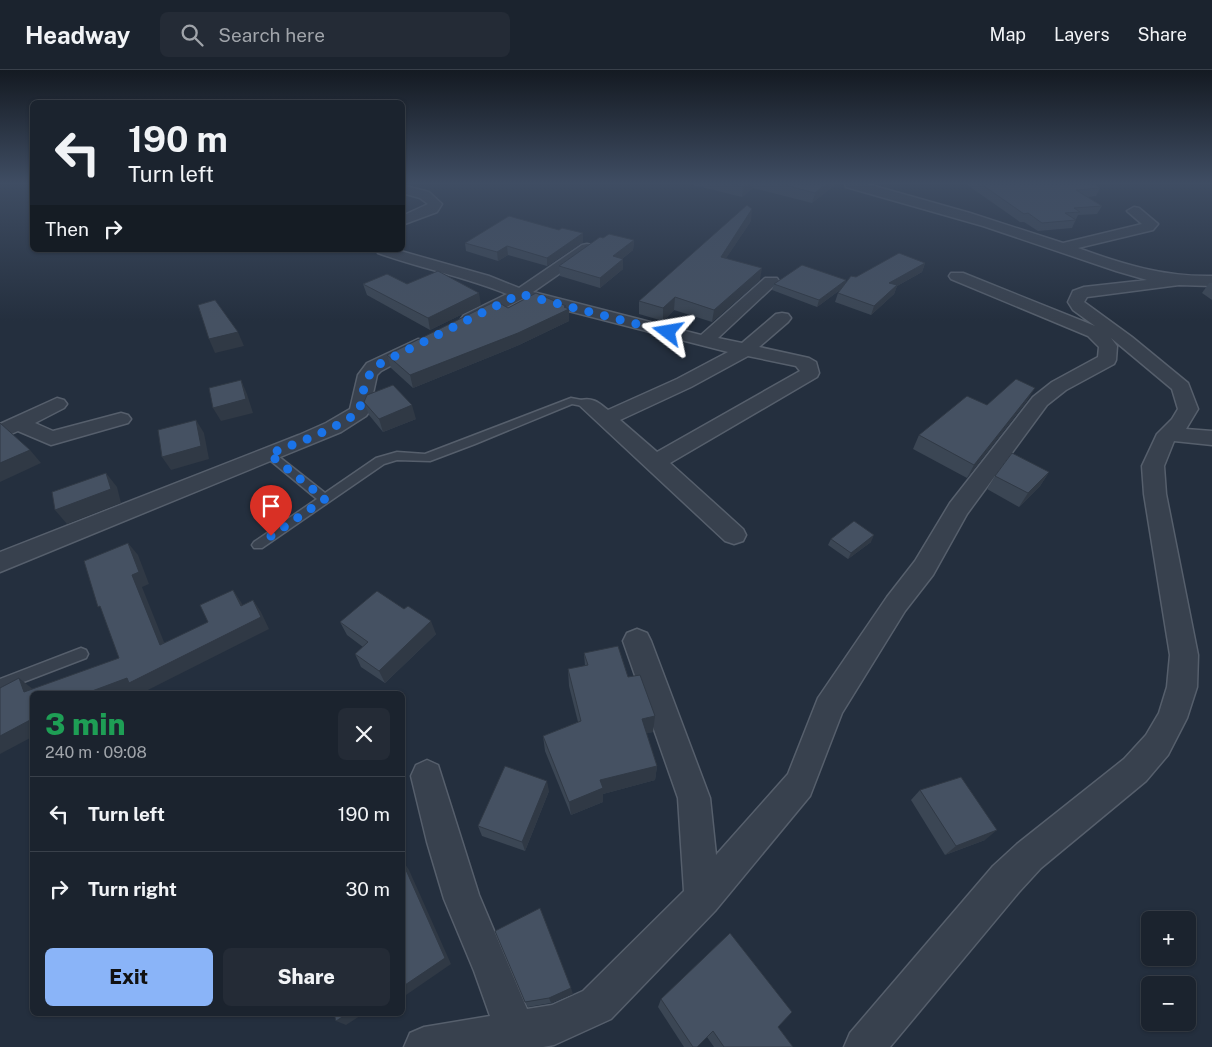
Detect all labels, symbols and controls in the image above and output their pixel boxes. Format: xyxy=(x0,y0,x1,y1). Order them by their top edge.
search box xyxy=(160,12,510,57)
text: Headway xyxy=(25,21,130,49)
icon: search xyxy=(178,21,206,49)
text: Search here xyxy=(218,24,325,46)
text: Map xyxy=(990,24,1026,45)
text: Layers xyxy=(1054,24,1110,45)
text: Share xyxy=(1138,24,1187,45)
text: 190 m xyxy=(128,119,228,160)
icon: left xyxy=(45,120,110,185)
text: Turn left xyxy=(128,161,214,187)
icon: right xyxy=(99,215,127,243)
text: Then xyxy=(45,218,89,240)
position arrow xyxy=(641,305,693,357)
pin xyxy=(250,485,292,536)
icon: arrive xyxy=(257,492,285,520)
text: 3 min xyxy=(45,706,126,742)
button: close xyxy=(338,708,390,760)
text: 240 m · 09:08 xyxy=(45,743,147,762)
icon: left xyxy=(45,800,73,828)
text: Turn left xyxy=(88,803,165,825)
text: 190 m xyxy=(338,803,390,825)
icon: right xyxy=(45,875,73,903)
text: Turn right xyxy=(88,878,177,900)
text: 30 m xyxy=(345,878,390,900)
map controls xyxy=(1141,911,1196,1031)
button: + xyxy=(1141,911,1196,966)
button: Exit xyxy=(45,948,213,1006)
button: Share xyxy=(223,948,390,1006)
button: − xyxy=(1141,976,1196,1031)

